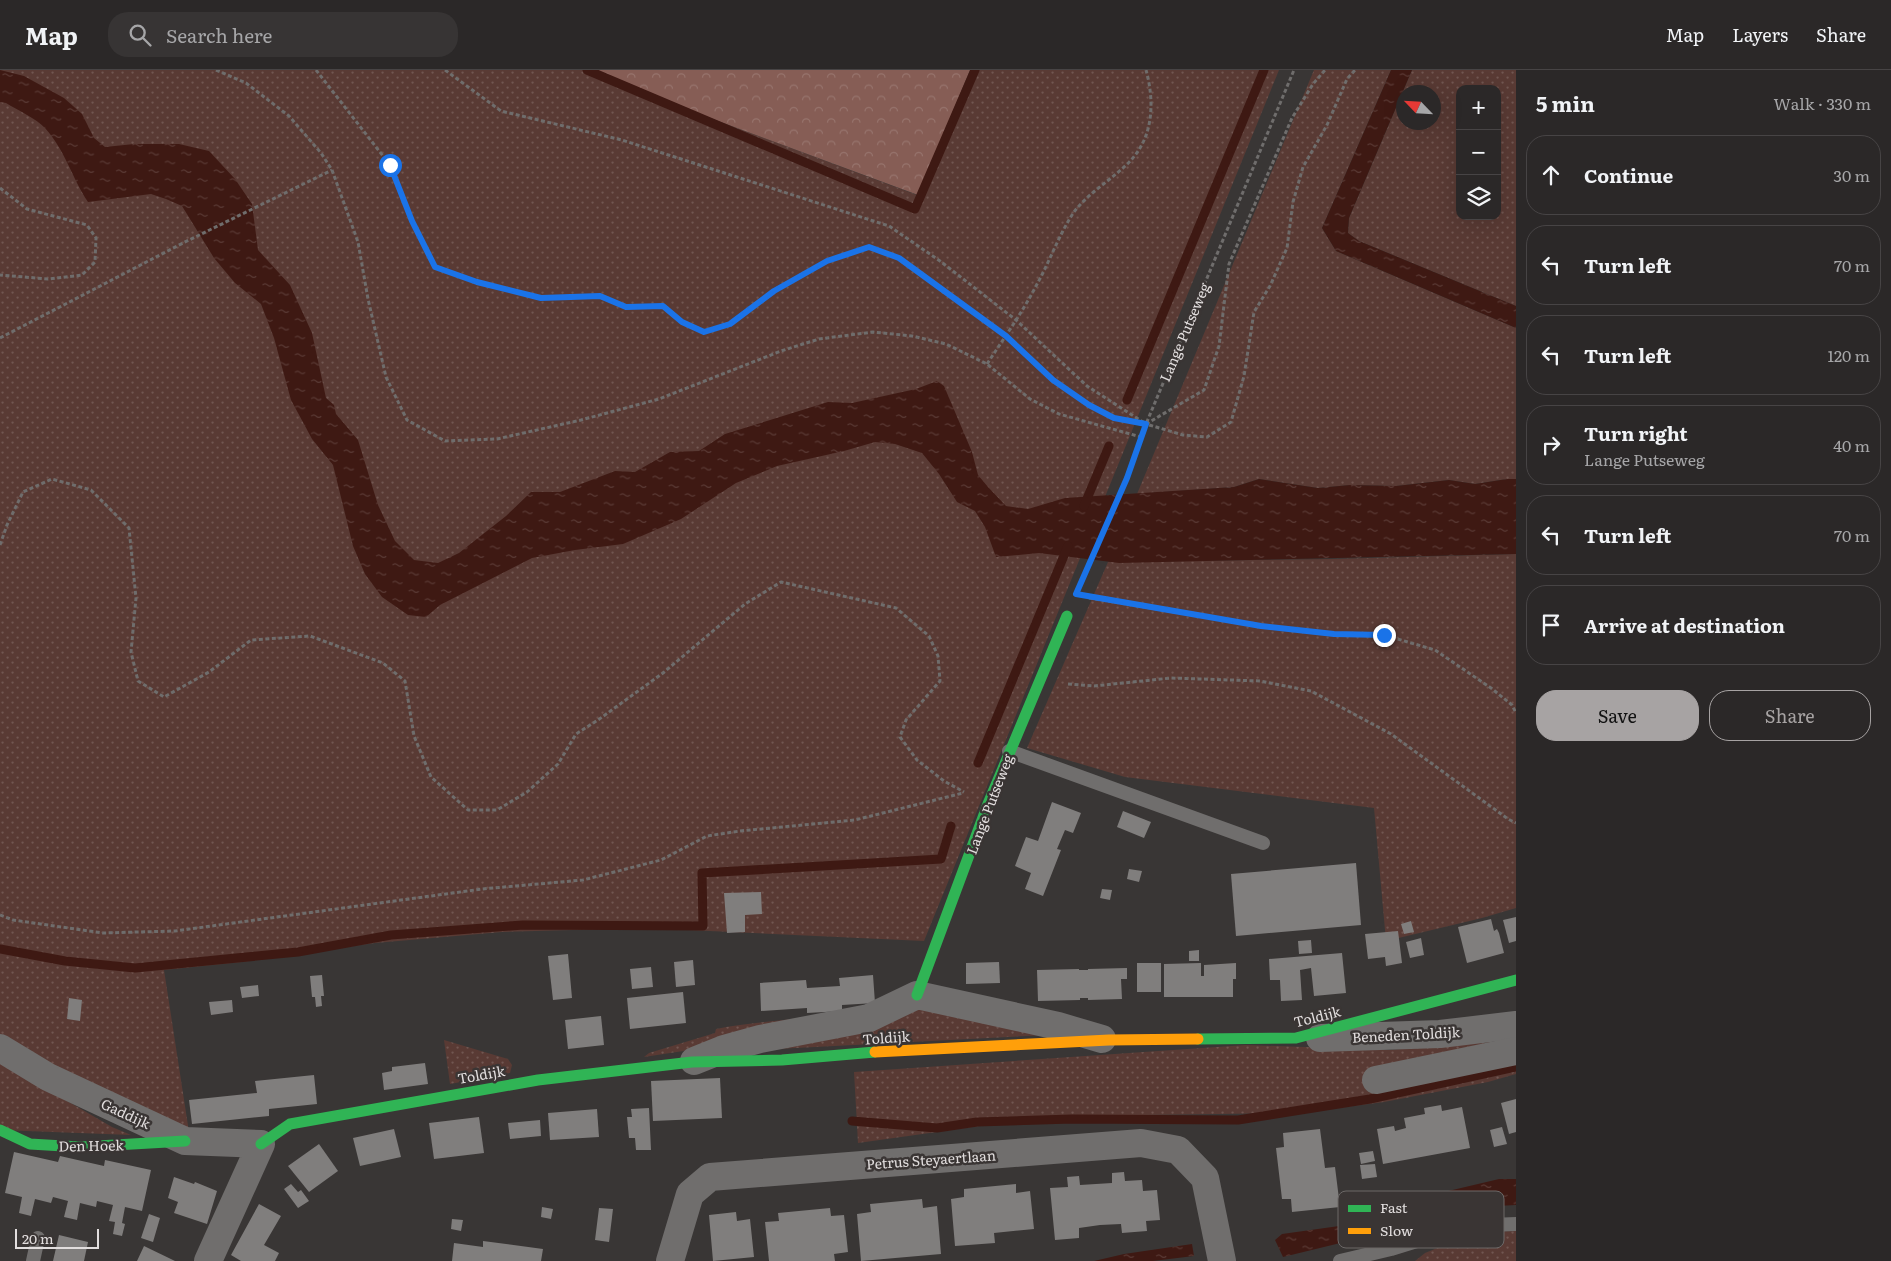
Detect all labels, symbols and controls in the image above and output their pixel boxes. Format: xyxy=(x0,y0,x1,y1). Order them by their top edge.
search box xyxy=(108,12,458,57)
text: Map xyxy=(25,17,78,52)
icon: search xyxy=(126,21,154,49)
text: Search here xyxy=(166,21,272,49)
text: Map xyxy=(1666,21,1704,48)
text: Layers xyxy=(1732,21,1788,48)
text: Share xyxy=(1816,21,1866,48)
north arrow xyxy=(1396,85,1441,130)
map controls xyxy=(1456,85,1501,220)
button: + xyxy=(1456,85,1501,130)
text: 5 min xyxy=(1536,87,1595,118)
text: Walk · 330 m xyxy=(1773,91,1871,115)
button: − xyxy=(1456,130,1501,175)
route start xyxy=(379,154,402,177)
icon: ahead xyxy=(1537,161,1565,189)
text: Continue xyxy=(1584,161,1673,189)
text: 30 m xyxy=(1833,163,1870,187)
button: layers xyxy=(1456,175,1501,220)
icon: left xyxy=(1537,251,1565,279)
text: Turn left xyxy=(1584,251,1671,279)
text: 70 m xyxy=(1834,253,1870,277)
street label: Lange Putseweg xyxy=(1154,279,1214,385)
icon: left xyxy=(1537,341,1565,369)
text: Turn left xyxy=(1584,341,1671,369)
text: 120 m xyxy=(1827,343,1870,367)
text: Turn right xyxy=(1584,419,1688,447)
icon: right xyxy=(1537,431,1565,459)
text: 40 m xyxy=(1833,433,1870,457)
text: Lange Putseweg xyxy=(1584,447,1705,471)
icon: left xyxy=(1537,521,1565,549)
text: Turn left xyxy=(1584,521,1671,549)
text: 70 m xyxy=(1834,523,1870,547)
icon: arrive xyxy=(1537,611,1565,639)
text: Arrive at destination xyxy=(1584,611,1785,639)
route end xyxy=(1373,624,1396,647)
button: Save xyxy=(1536,690,1699,741)
button: Share xyxy=(1709,690,1871,741)
street label: Lange Putseweg xyxy=(961,751,1017,857)
street label: Toldijk xyxy=(1291,1000,1343,1031)
street label: Beneden Toldijk xyxy=(1351,1021,1461,1047)
street label: Toldijk xyxy=(862,1025,911,1049)
street label: Toldijk xyxy=(456,1060,507,1088)
street label: Gaddijk xyxy=(98,1093,154,1133)
street label: Den Hoek xyxy=(58,1134,124,1156)
street label: Petrus Steyaertlaan xyxy=(865,1144,997,1174)
legend xyxy=(1338,1191,1504,1248)
text: Fast xyxy=(1380,1197,1408,1217)
text: Slow xyxy=(1380,1220,1413,1240)
scale bar xyxy=(15,1226,99,1249)
text: 20 m xyxy=(22,1228,54,1248)

